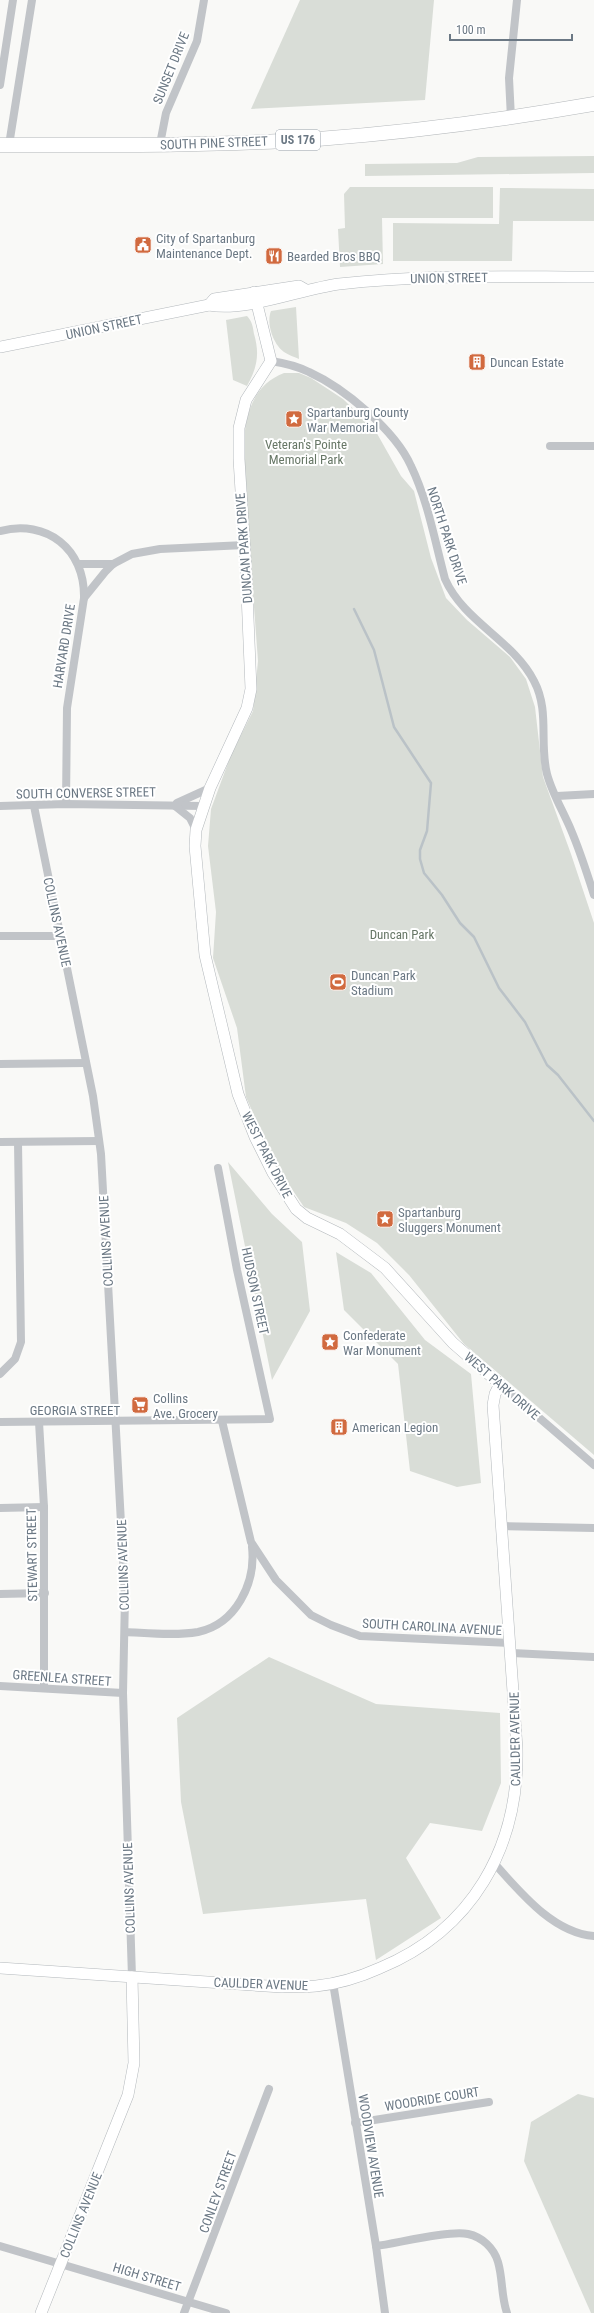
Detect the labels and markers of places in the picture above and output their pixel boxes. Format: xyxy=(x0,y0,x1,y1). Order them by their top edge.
place label: City of Spartanburg Maintenance Dept. xyxy=(156,231,255,261)
public building icon: City of Spartanburg Maintenance Dept. xyxy=(133,235,153,255)
restaurant icon: Bearded Bros BBQ xyxy=(264,246,284,266)
place label: Bearded Bros BBQ xyxy=(287,249,381,264)
building icon: Duncan Estate xyxy=(467,352,487,372)
place label: Duncan Estate xyxy=(490,355,564,370)
place label: Spartanburg County War Memorial xyxy=(307,405,409,435)
place icon: Spartanburg County War Memorial xyxy=(284,409,304,429)
place label: Duncan Park Stadium xyxy=(351,968,416,998)
sports icon: Duncan Park Stadium xyxy=(328,972,348,992)
place label: Spartanburg Sluggers Monument xyxy=(398,1205,501,1235)
place icon: Spartanburg Sluggers Monument xyxy=(375,1209,395,1229)
place label: Confederate War Monument xyxy=(343,1328,421,1358)
place icon: Confederate War Monument xyxy=(320,1332,340,1352)
place label: Collins Ave. Grocery xyxy=(153,1391,218,1421)
supermarket icon: Collins Ave. Grocery xyxy=(130,1395,150,1415)
building icon: American Legion xyxy=(329,1417,349,1437)
place label: American Legion xyxy=(352,1420,438,1435)

